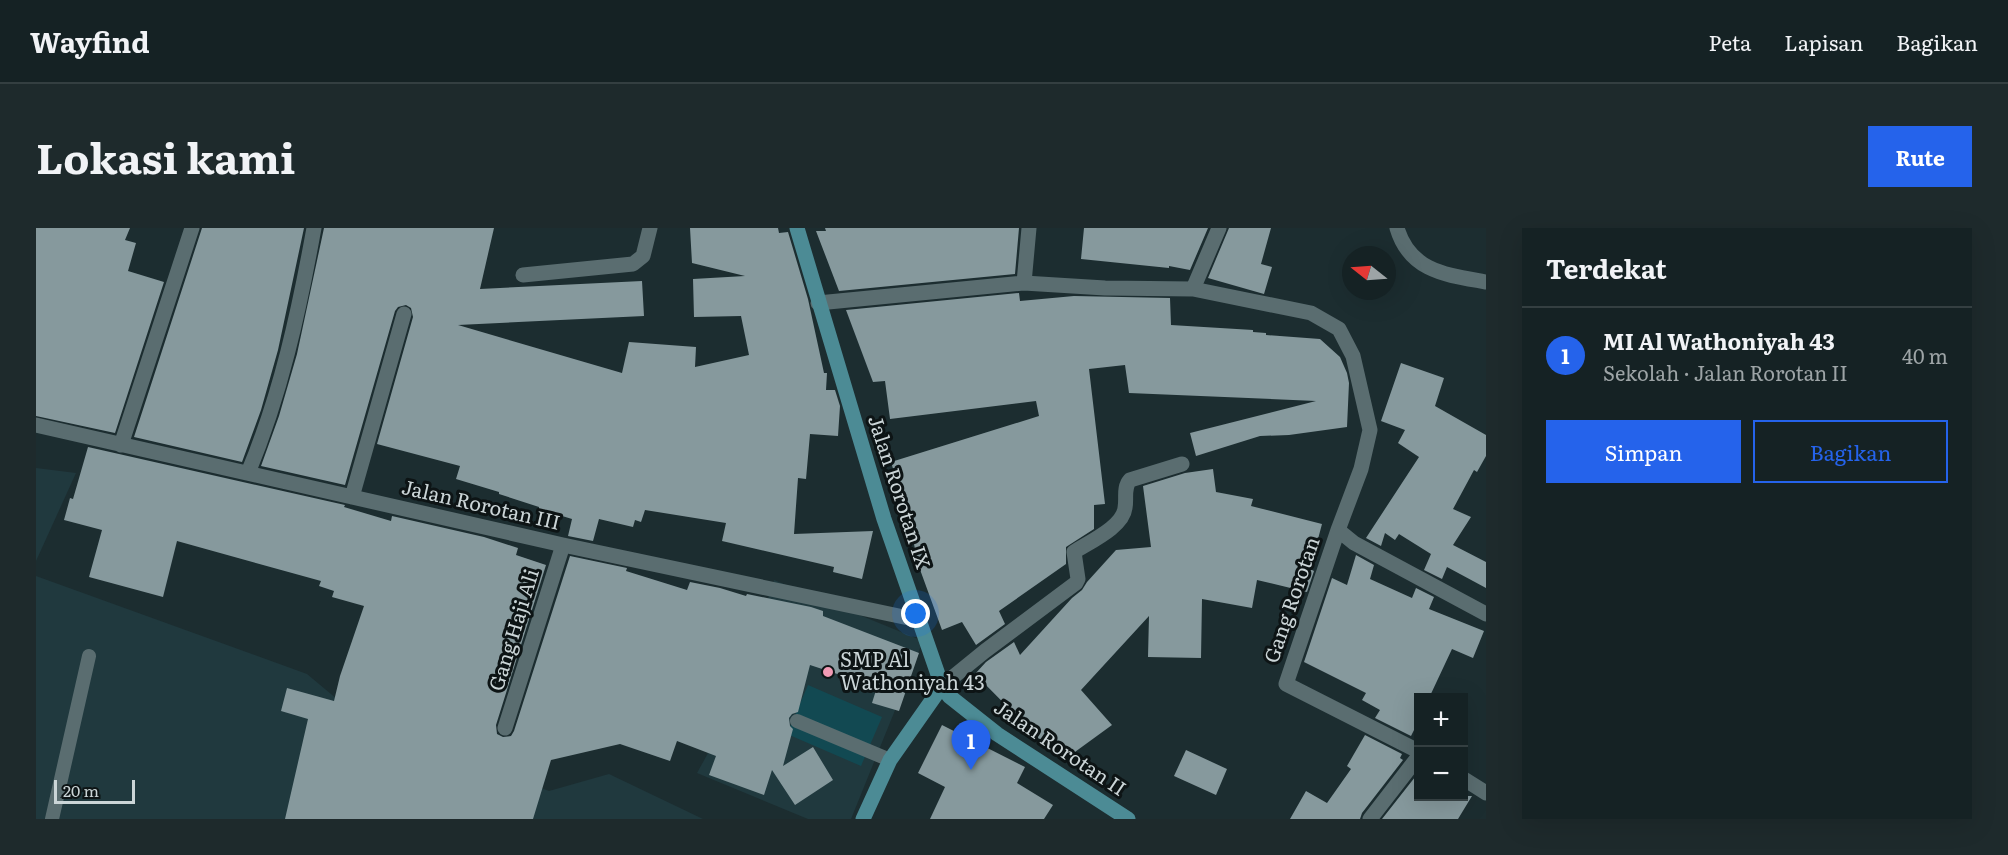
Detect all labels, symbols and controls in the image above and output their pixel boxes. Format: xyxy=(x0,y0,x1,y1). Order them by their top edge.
text: Wayfind xyxy=(30,20,150,62)
text: Peta xyxy=(1709,26,1751,57)
text: Lapisan xyxy=(1784,26,1863,57)
text: Bagikan xyxy=(1896,26,1978,57)
text: Lokasi kami xyxy=(36,125,295,187)
button: Rute xyxy=(1868,126,1972,187)
north arrow xyxy=(1342,246,1396,300)
text: Terdekat xyxy=(1546,248,1667,287)
text: MI Al Wathoniyah 43 xyxy=(1603,324,1835,357)
text: 1 xyxy=(1561,340,1570,370)
text: 40 m xyxy=(1902,340,1948,370)
text: Sekolah · Jalan Rorotan II xyxy=(1603,357,1848,387)
street label: Jalan Rorotan IX xyxy=(862,411,940,572)
button: Simpan xyxy=(1546,420,1741,483)
button: Bagikan xyxy=(1753,420,1948,483)
street label: Jalan Rorotan III xyxy=(399,470,564,536)
street label: Gang Rorotan xyxy=(1254,532,1326,667)
street label: Gang Haji Ali xyxy=(479,564,545,694)
your location xyxy=(901,599,930,628)
place label: SMP Al Wathoniyah 43 xyxy=(840,643,985,696)
marker: SMP Al Wathoniyah 43 xyxy=(821,665,835,679)
street label: Jalan Rorotan II xyxy=(989,691,1133,802)
map controls xyxy=(1414,693,1468,801)
button: + xyxy=(1414,693,1468,747)
pin: 1 xyxy=(952,720,990,770)
button: − xyxy=(1414,747,1468,801)
scale bar xyxy=(54,777,135,804)
text: 20 m xyxy=(63,778,99,802)

